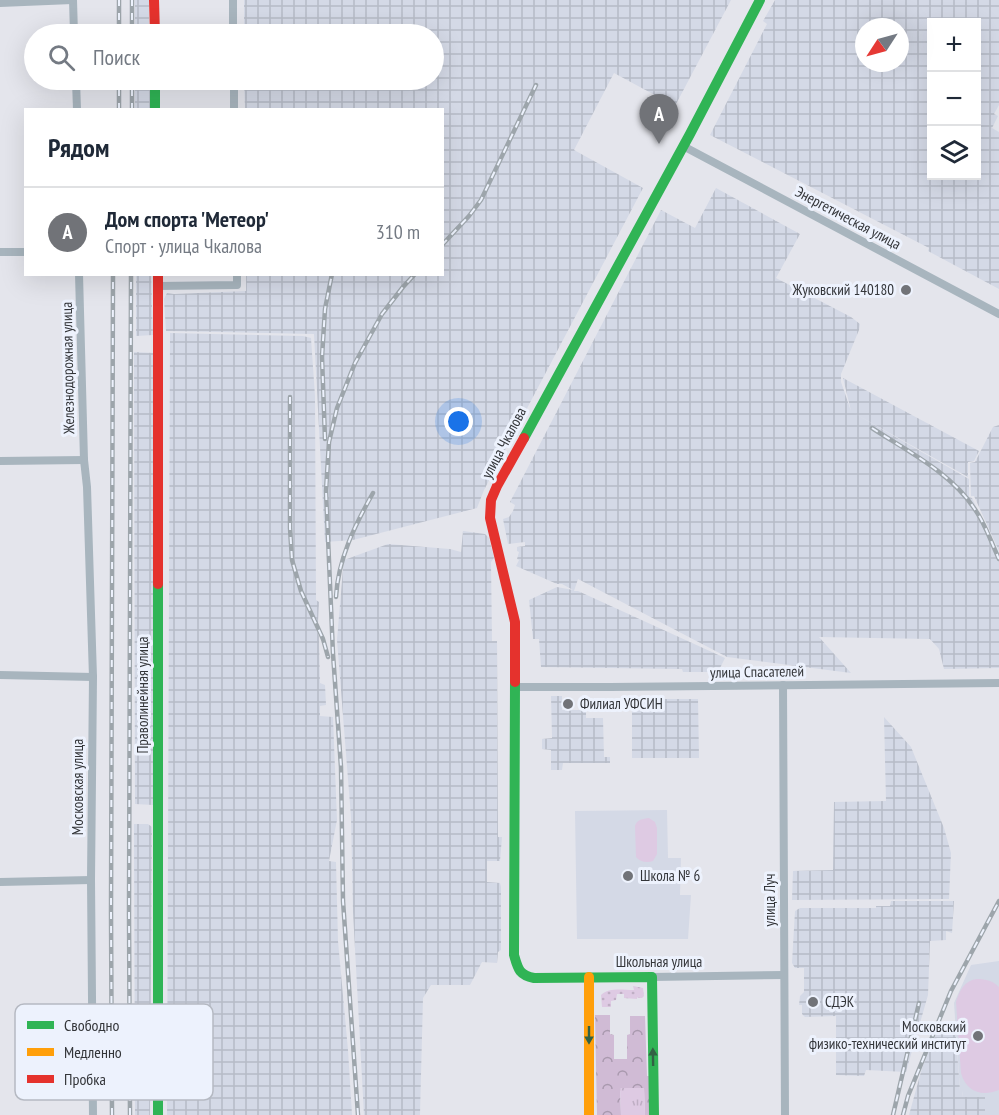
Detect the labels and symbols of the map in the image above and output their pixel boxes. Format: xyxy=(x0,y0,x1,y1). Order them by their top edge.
north arrow xyxy=(855,18,909,72)
pin: A xyxy=(640,94,678,144)
street label: Энергетическая улица xyxy=(792,182,904,253)
place label: Жуковский 140180 xyxy=(791,280,894,299)
marker: Жуковский 140180 xyxy=(899,283,913,297)
street label: Железнодорожная улица xyxy=(57,302,78,435)
street label: улица Чкалова xyxy=(477,404,530,482)
your location xyxy=(444,407,473,436)
street label: Праволинейная улица xyxy=(133,636,152,754)
street label: улица Спасателей xyxy=(710,661,804,682)
place label: Филиал УФСИН xyxy=(580,694,663,713)
marker: Филиал УФСИН xyxy=(561,697,575,711)
street label: Московская улица xyxy=(68,739,87,835)
place label: Школа № 6 xyxy=(640,866,700,885)
marker: Школа № 6 xyxy=(621,869,635,883)
street label: улица Луч xyxy=(760,873,779,927)
street label: Школьная улица xyxy=(616,952,702,971)
place label: СДЭК xyxy=(825,992,855,1011)
marker: СДЭК xyxy=(806,995,820,1009)
legend xyxy=(15,1004,213,1100)
text: Свободно xyxy=(64,1015,119,1035)
place label: Московский физико-технический институт xyxy=(809,1017,966,1053)
one-way arrow xyxy=(584,1026,594,1045)
marker: Московский физико-технический институт xyxy=(971,1029,985,1043)
text: Медленно xyxy=(64,1042,122,1062)
one-way arrow xyxy=(648,1047,658,1066)
text: Пробка xyxy=(64,1069,106,1089)

